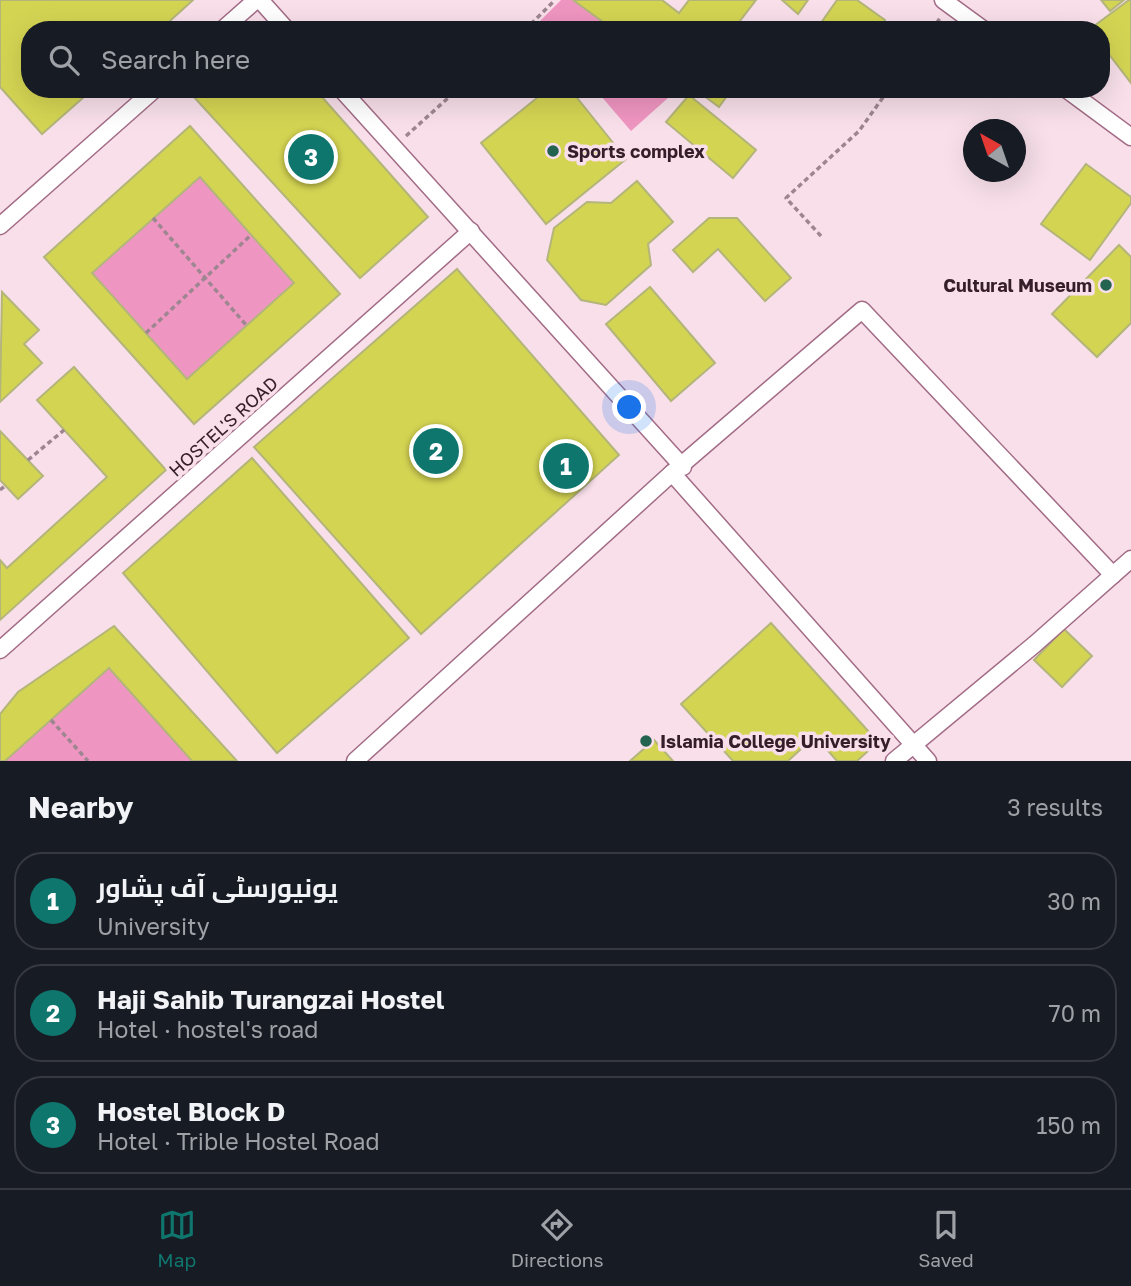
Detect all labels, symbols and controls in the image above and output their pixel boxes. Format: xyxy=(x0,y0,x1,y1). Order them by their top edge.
search box xyxy=(21,21,1110,98)
icon: search xyxy=(45,41,83,79)
text: Search here xyxy=(101,44,250,75)
north arrow xyxy=(963,119,1026,182)
pin: 3 xyxy=(288,131,334,183)
place label: Sports complex xyxy=(567,140,705,162)
marker: Sports complex xyxy=(545,143,561,159)
place label: Cultural Museum xyxy=(943,274,1092,296)
marker: Cultural Museum xyxy=(1098,277,1114,293)
street label: HOSTEL'S ROAD xyxy=(164,371,282,481)
your location xyxy=(612,390,646,424)
pin: 2 xyxy=(413,425,459,477)
pin: 1 xyxy=(543,440,589,492)
place label: Islamia College University xyxy=(660,730,891,752)
marker: Islamia College University xyxy=(638,733,654,749)
text: Nearby xyxy=(28,789,133,825)
text: 3 results xyxy=(1007,793,1103,821)
text: یونیورسٹی آف پشاور xyxy=(97,872,338,903)
text: 1 xyxy=(47,887,59,915)
text: 30 m xyxy=(1047,887,1101,915)
text: University xyxy=(97,912,210,940)
text: Haji Sahib Turangzai Hostel xyxy=(97,984,445,1015)
text: 2 xyxy=(46,999,60,1027)
text: 70 m xyxy=(1048,999,1101,1027)
text: Hotel · hostel's road xyxy=(97,1015,318,1043)
text: Hostel Block D xyxy=(97,1096,285,1127)
text: 3 xyxy=(46,1111,60,1139)
text: 150 m xyxy=(1036,1111,1101,1139)
text: Hotel · Trible Hostel Road xyxy=(97,1127,380,1155)
tab: Map xyxy=(157,1206,196,1271)
tab: Directions xyxy=(511,1206,604,1271)
tab: Saved xyxy=(918,1206,974,1271)

